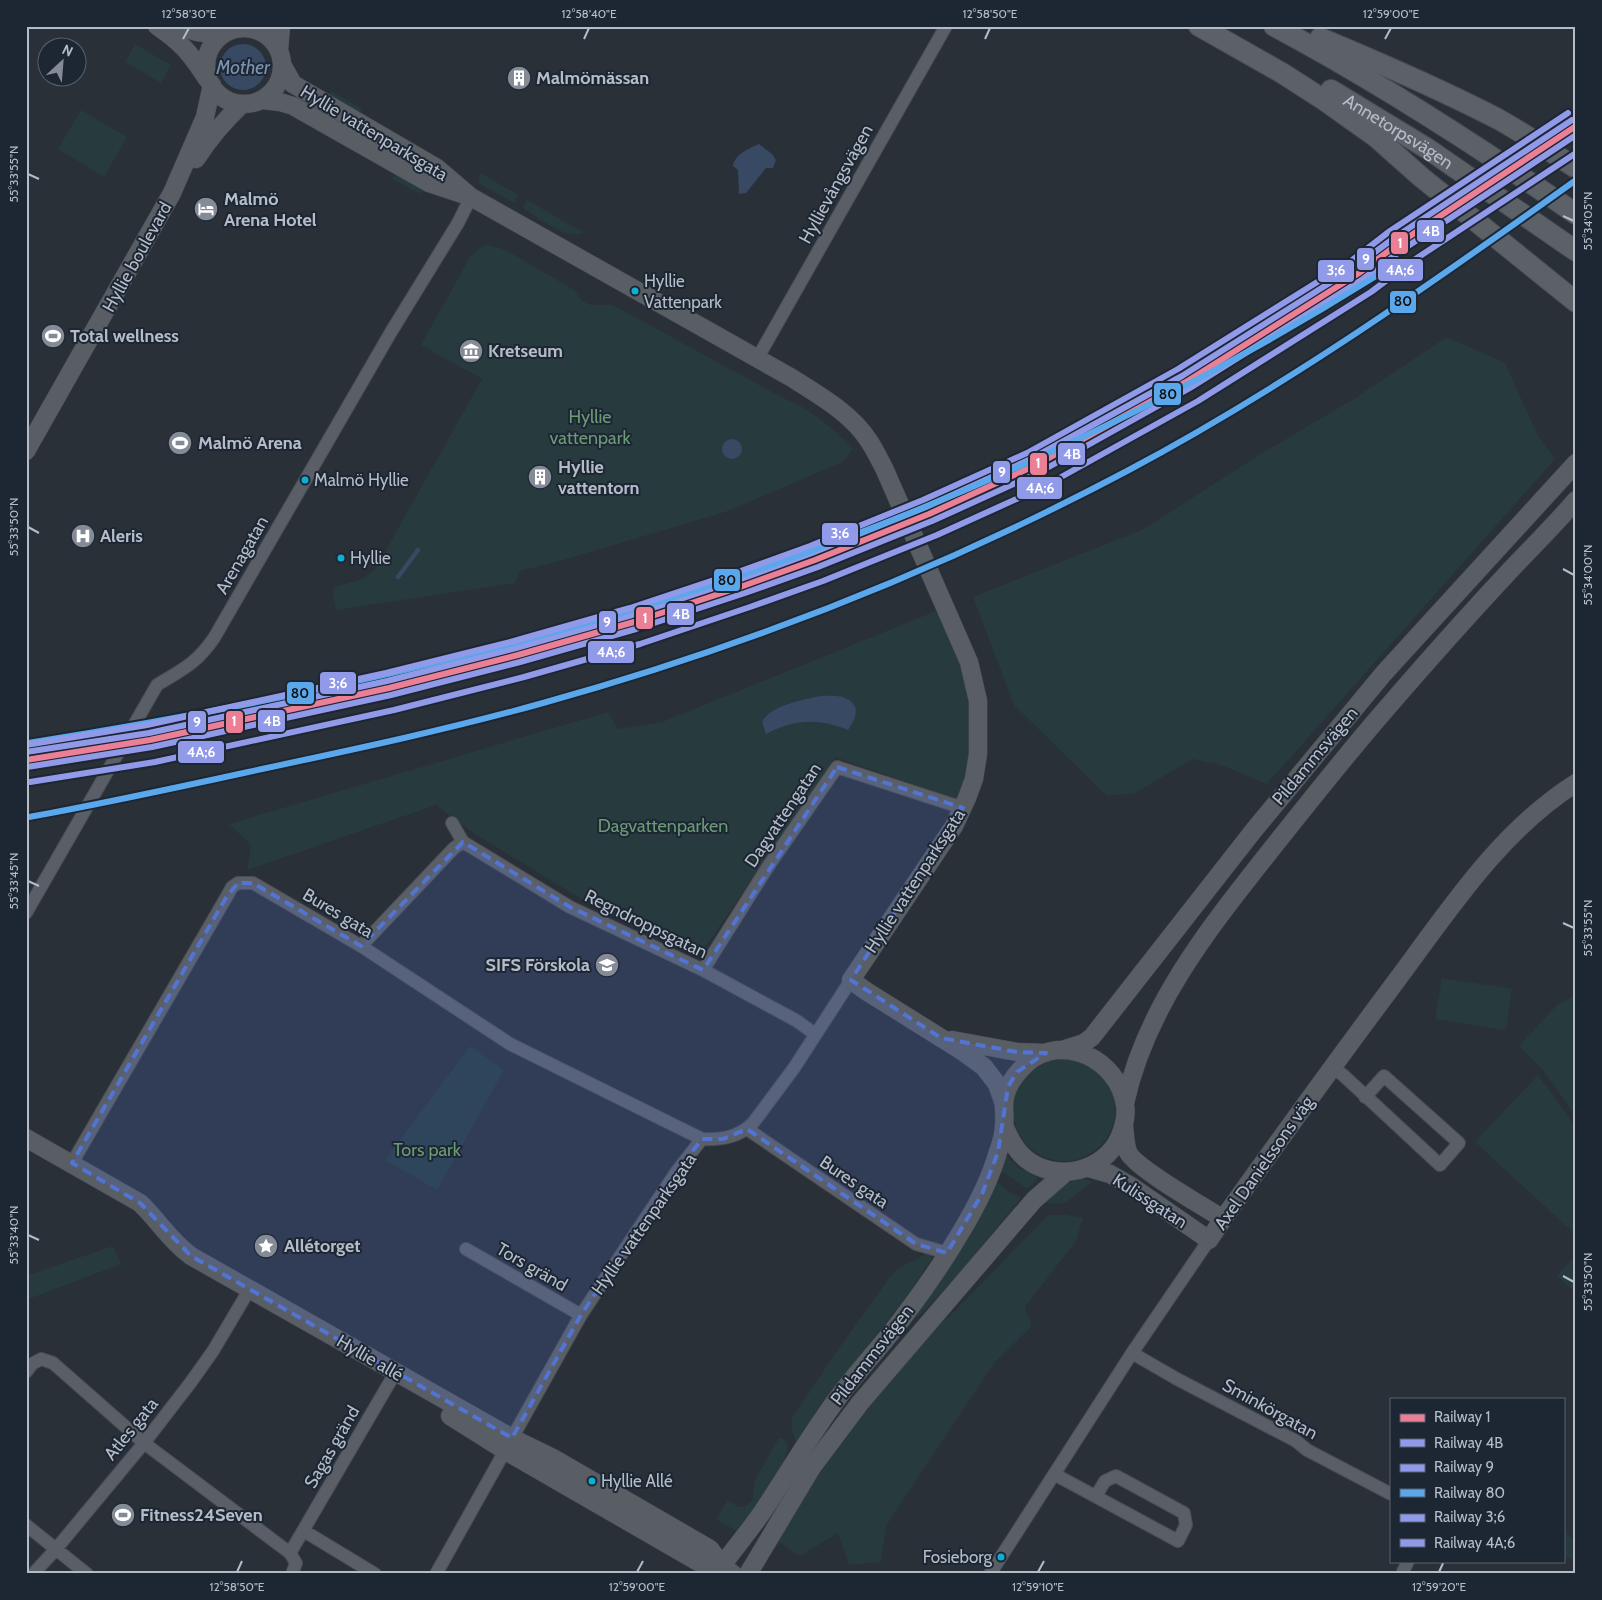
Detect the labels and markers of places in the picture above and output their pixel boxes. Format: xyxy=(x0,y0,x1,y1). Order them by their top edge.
building icon: Malmömässan xyxy=(506,65,532,91)
place label: Malmömässan xyxy=(536,67,649,89)
place label: Malmö Arena Hotel xyxy=(224,188,317,231)
hotel icon: Malmö Arena Hotel xyxy=(193,196,219,222)
place label: Hyllie Vattenpark xyxy=(644,271,722,312)
marker: Hyllie Vattenpark xyxy=(630,286,640,296)
sports icon: Total wellness xyxy=(40,323,66,349)
place label: Total wellness xyxy=(70,325,179,347)
museum icon: Kretseum xyxy=(458,338,484,364)
place label: Kretseum xyxy=(488,340,563,362)
sports icon: Malmö Arena xyxy=(167,430,193,456)
place label: Malmö Arena xyxy=(198,432,302,454)
place label: Hyllie vattentorn xyxy=(558,456,639,499)
building icon: Hyllie vattentorn xyxy=(527,464,553,490)
place label: Malmö Hyllie xyxy=(314,470,409,490)
marker: Malmö Hyllie xyxy=(300,475,310,485)
hospital icon: Aleris xyxy=(70,523,96,549)
place label: Aleris xyxy=(100,525,143,547)
place label: Hyllie xyxy=(350,548,391,568)
marker: Hyllie xyxy=(336,553,346,563)
school or university icon: SIFS Förskola xyxy=(594,952,620,978)
place label: SIFS Förskola xyxy=(486,954,590,976)
place icon: Allétorget xyxy=(253,1233,279,1259)
place label: Allétorget xyxy=(284,1235,360,1257)
place label: Hyllie Allé xyxy=(601,1471,673,1491)
marker: Hyllie Allé xyxy=(587,1476,597,1486)
sports icon: Fitness24Seven xyxy=(110,1502,136,1528)
place label: Fitness24Seven xyxy=(140,1504,263,1526)
place label: Fosieborg xyxy=(923,1547,993,1567)
marker: Fosieborg xyxy=(996,1552,1006,1562)

